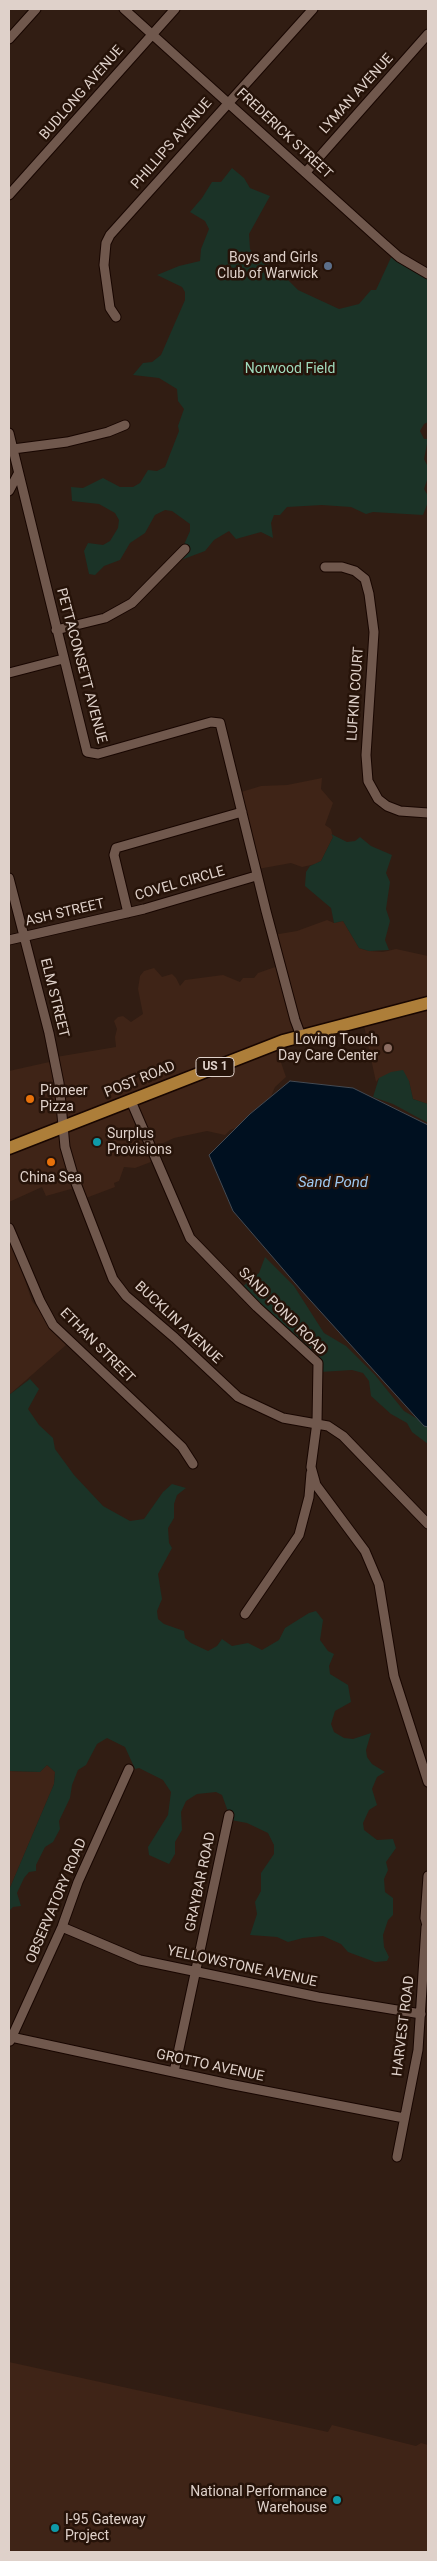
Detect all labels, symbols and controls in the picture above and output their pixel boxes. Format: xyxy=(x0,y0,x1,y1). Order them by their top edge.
street label: BUDLONG AVENUE xyxy=(37,43,127,143)
street label: LYMAN AVENUE xyxy=(317,51,397,137)
street label: FREDERICK STREET xyxy=(233,85,335,183)
street label: PHILLIPS AVENUE xyxy=(128,95,216,193)
place label: Boys and Girls Club of Warwick xyxy=(217,250,318,282)
marker: Boys and Girls Club of Warwick xyxy=(322,260,334,272)
park label: Norwood Field xyxy=(245,361,335,377)
street label: PETTACONSETT AVENUE xyxy=(52,586,110,746)
street label: LUFKIN COURT xyxy=(344,646,368,742)
street label: COVEL CIRCLE xyxy=(133,863,227,905)
street label: ASH STREET xyxy=(24,896,106,930)
street label: ELM STREET xyxy=(36,957,72,1039)
place label: Loving Touch Day Care Center xyxy=(278,1032,378,1064)
marker: Loving Touch Day Care Center xyxy=(382,1042,394,1054)
street label: POST ROAD xyxy=(102,1058,178,1102)
road number: US 1 xyxy=(196,1058,234,1076)
place label: Pioneer Pizza xyxy=(40,1083,88,1116)
marker: Pioneer Pizza xyxy=(24,1093,36,1105)
place label: Surplus Provisions xyxy=(107,1126,172,1158)
marker: Surplus Provisions xyxy=(91,1136,103,1148)
marker: China Sea xyxy=(45,1156,57,1168)
place label: China Sea xyxy=(20,1170,82,1186)
water label: Sand Pond xyxy=(298,1174,368,1192)
street label: SAND POND ROAD xyxy=(234,1264,330,1360)
street label: BUCKLIN AVENUE xyxy=(131,1278,225,1368)
street label: ETHAN STREET xyxy=(56,1305,138,1387)
street label: GRAYBAR ROAD xyxy=(182,1831,220,1933)
street label: OBSERVATORY ROAD xyxy=(23,1836,91,1966)
street label: YELLOWSTONE AVENUE xyxy=(165,1943,319,1991)
street label: HARVEST ROAD xyxy=(389,1975,419,2077)
street label: GROTTO AVENUE xyxy=(155,2046,265,2086)
place label: National Performance Warehouse xyxy=(190,2484,327,2516)
marker: National Performance Warehouse xyxy=(331,2494,343,2506)
place label: I-95 Gateway Project xyxy=(65,2512,146,2544)
marker: I-95 Gateway Project xyxy=(49,2522,61,2534)

